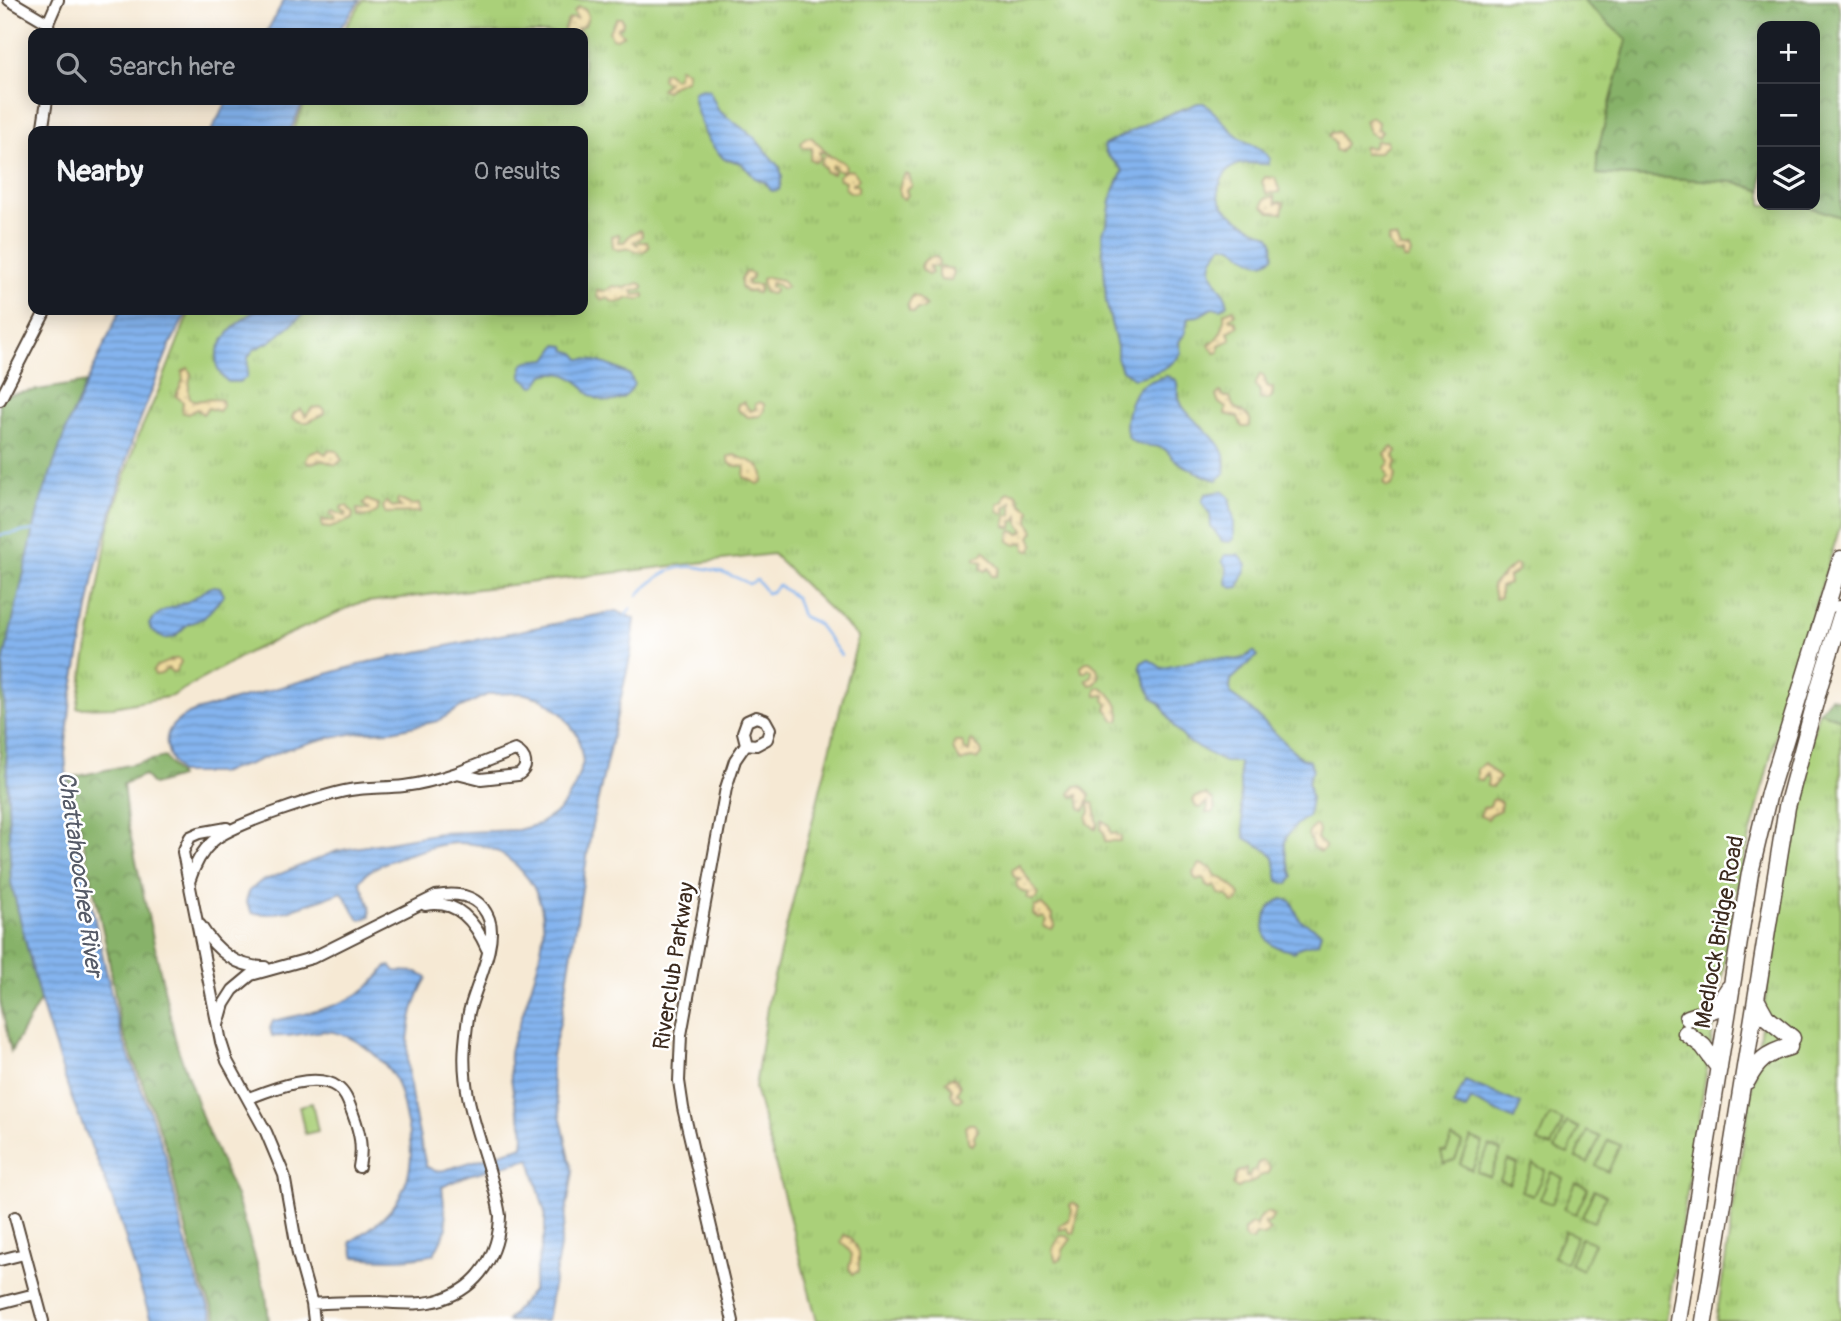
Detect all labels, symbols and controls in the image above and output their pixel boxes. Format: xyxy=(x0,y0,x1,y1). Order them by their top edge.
map controls xyxy=(1757,21,1820,210)
button: + xyxy=(1757,21,1820,84)
search box xyxy=(28,28,588,105)
icon: search xyxy=(52,48,90,86)
text: Search here xyxy=(108,51,235,83)
button: − xyxy=(1757,84,1820,147)
button: layers xyxy=(1757,147,1820,210)
text: Nearby xyxy=(56,153,143,190)
text: 0 results xyxy=(474,157,560,186)
water label: Chattahoochee River xyxy=(51,770,109,982)
street label: Medlock Bridge Road xyxy=(1688,833,1750,1031)
street label: Riverclub Parkway xyxy=(646,880,702,1052)

